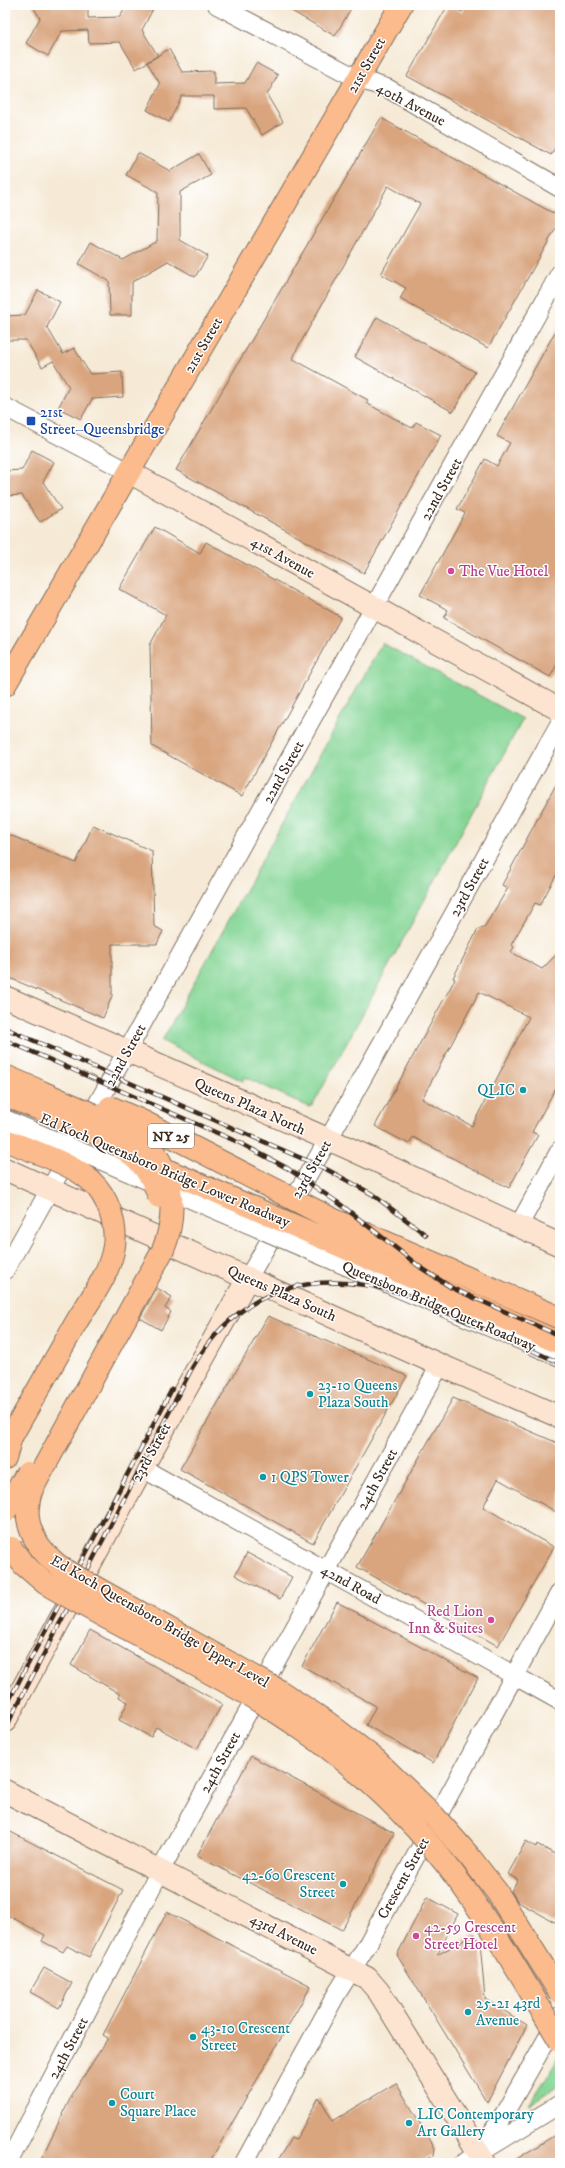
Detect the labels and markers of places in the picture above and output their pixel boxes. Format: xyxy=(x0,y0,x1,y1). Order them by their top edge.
place label: 21st Street–Queensbridge xyxy=(40,403,164,439)
marker: 21st Street–Queensbridge xyxy=(25,415,37,427)
place label: The Vue Hotel xyxy=(459,562,549,581)
marker: The Vue Hotel xyxy=(446,566,456,576)
place label: QLIC xyxy=(477,1081,515,1100)
marker: QLIC xyxy=(518,1085,528,1095)
place label: 23-10 Queens Plaza South xyxy=(318,1376,397,1412)
marker: 23-10 Queens Plaza South xyxy=(305,1389,315,1399)
place label: 1 QPS Tower xyxy=(271,1468,349,1487)
marker: 1 QPS Tower xyxy=(258,1472,268,1482)
place label: Red Lion Inn & Suites xyxy=(408,1602,483,1638)
marker: Red Lion Inn & Suites xyxy=(486,1615,496,1625)
place label: 42-60 Crescent Street xyxy=(242,1866,335,1902)
marker: 42-60 Crescent Street xyxy=(338,1879,348,1889)
place label: 42-59 Crescent Street Hotel xyxy=(424,1918,516,1954)
marker: 42-59 Crescent Street Hotel xyxy=(411,1931,421,1941)
place label: 25-21 43rd Avenue xyxy=(476,1994,541,2030)
marker: 25-21 43rd Avenue xyxy=(463,2007,473,2017)
place label: 43-10 Crescent Street xyxy=(201,2019,290,2055)
marker: 43-10 Crescent Street xyxy=(188,2032,198,2042)
place label: Court Square Place xyxy=(120,2085,196,2121)
marker: Court Square Place xyxy=(107,2098,117,2108)
place label: LIC Contemporary Art Gallery xyxy=(417,2105,535,2141)
marker: LIC Contemporary Art Gallery xyxy=(404,2118,414,2128)

